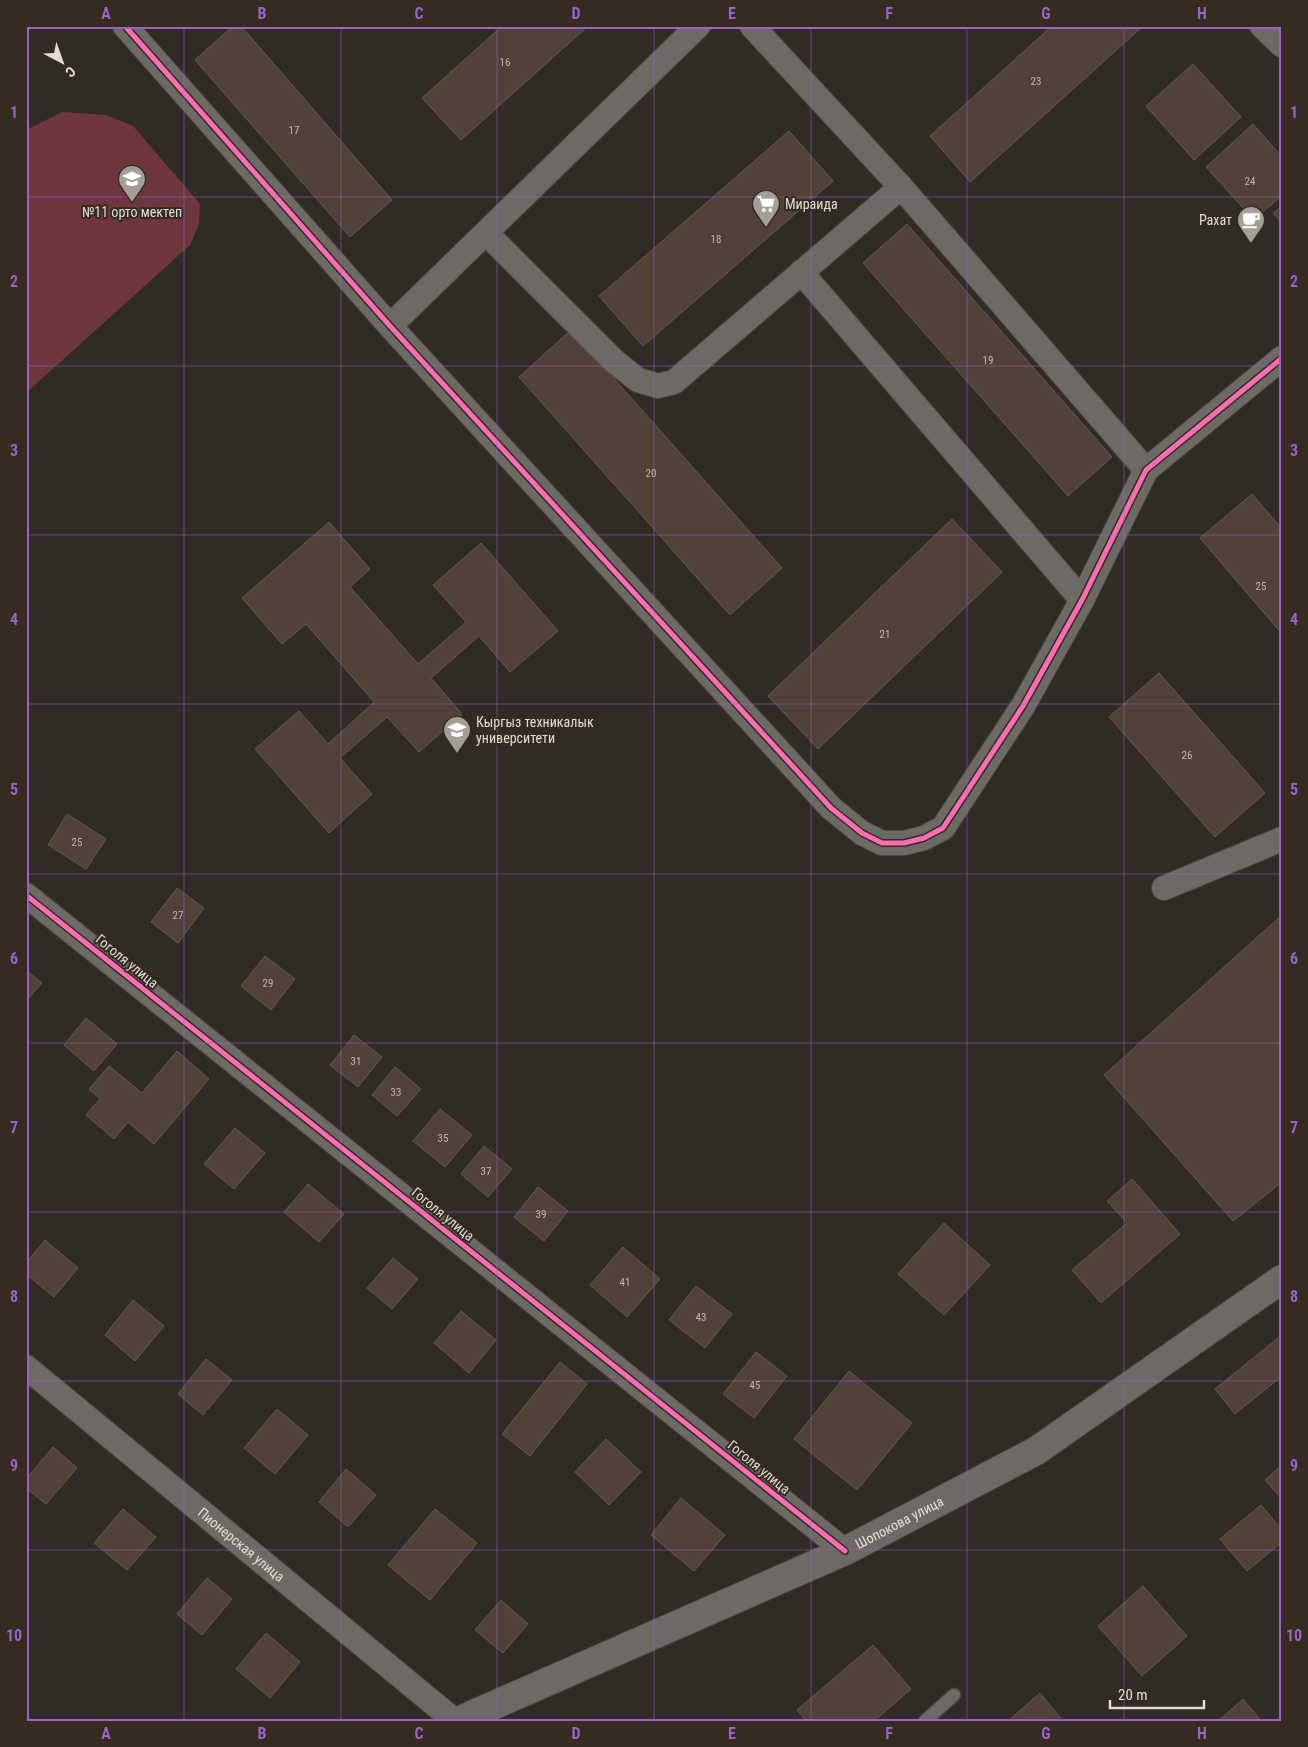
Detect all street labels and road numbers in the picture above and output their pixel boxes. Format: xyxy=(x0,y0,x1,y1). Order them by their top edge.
street label: Гоголя улица xyxy=(93,931,161,991)
street label: Гоголя улица xyxy=(409,1184,477,1244)
street label: Гоголя улица xyxy=(725,1437,793,1497)
street label: Шопокова улица xyxy=(853,1493,946,1552)
street label: Пионерская улица xyxy=(195,1504,288,1585)

